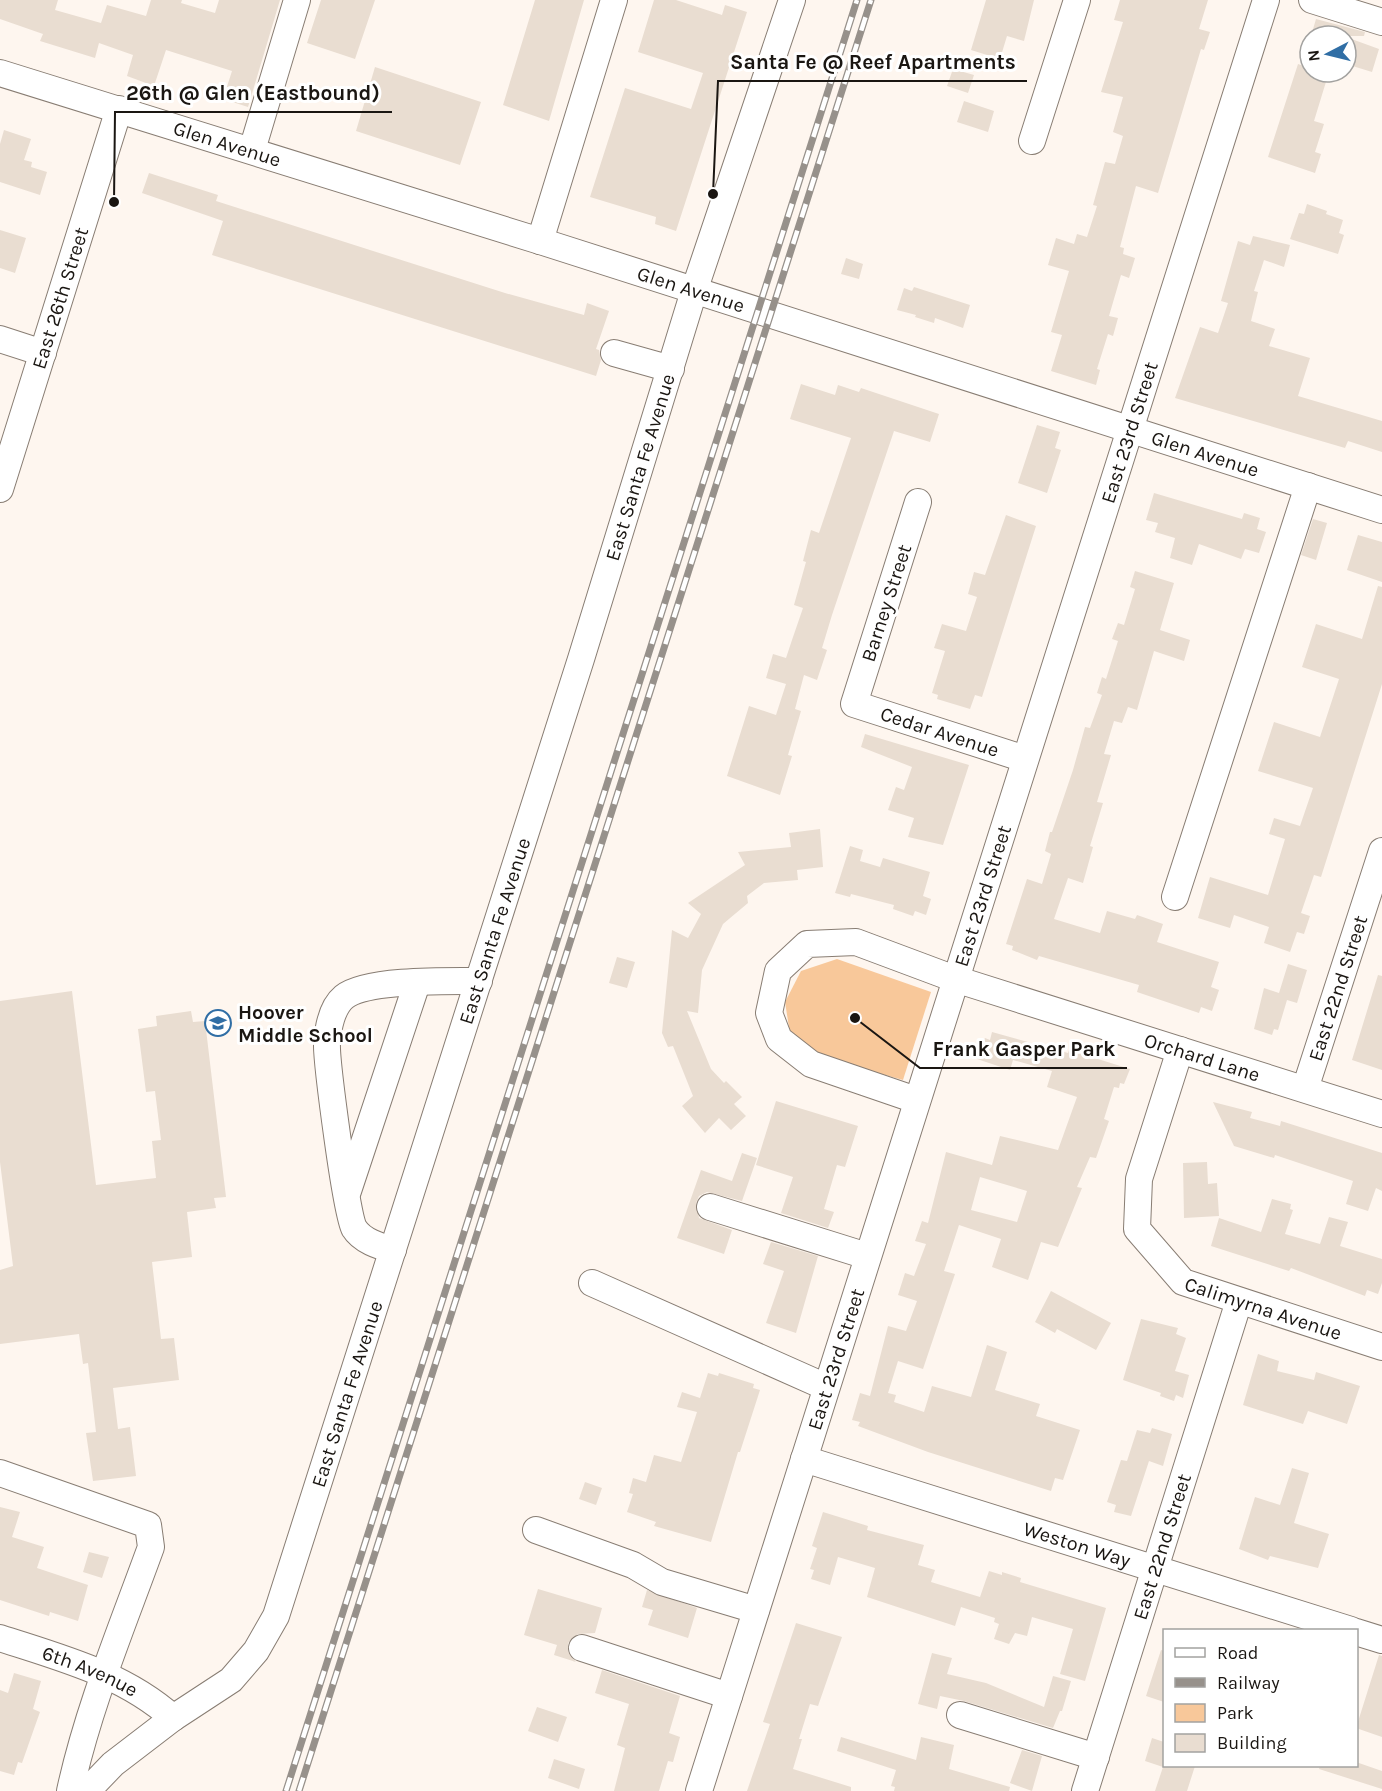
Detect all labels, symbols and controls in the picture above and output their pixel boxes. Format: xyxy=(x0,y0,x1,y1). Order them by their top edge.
north arrow xyxy=(1298,24,1358,84)
callout: Santa Fe @ Reef Apartments xyxy=(718,42,1027,81)
text: N xyxy=(1303,49,1324,63)
text: Santa Fe @ Reef Apartments xyxy=(730,50,1016,74)
callout: 26th @ Glen (Eastbound) xyxy=(115,73,392,112)
text: 26th @ Glen (Eastbound) xyxy=(126,81,380,105)
street label: Glen Avenue xyxy=(170,117,284,172)
street label: East 26th Street xyxy=(27,224,93,372)
street label: Glen Avenue xyxy=(634,262,747,318)
street label: East 23rd Street xyxy=(1096,358,1163,506)
street label: East Santa Fe Avenue xyxy=(601,371,680,564)
street label: Glen Avenue xyxy=(1149,426,1262,482)
street label: Barney Street xyxy=(857,541,916,665)
street label: Cedar Avenue xyxy=(877,702,1002,762)
street label: East 23rd Street xyxy=(950,822,1016,970)
street label: East Santa Fe Avenue xyxy=(454,835,535,1027)
street label: East 22nd Street xyxy=(1304,912,1373,1064)
place label: Hoover Middle School xyxy=(238,1001,373,1047)
school or university icon: Hoover Middle School xyxy=(203,1008,233,1038)
callout: Frank Gasper Park xyxy=(920,1029,1127,1068)
street label: Orchard Lane xyxy=(1141,1029,1263,1087)
text: Frank Gasper Park xyxy=(932,1037,1116,1061)
street label: Calimyrna Avenue xyxy=(1182,1272,1345,1345)
street label: East 23rd Street xyxy=(803,1285,870,1433)
street label: East Santa Fe Avenue xyxy=(307,1298,388,1490)
street label: East 22nd Street xyxy=(1128,1471,1196,1623)
street label: Weston Way xyxy=(1020,1517,1133,1572)
legend xyxy=(1163,1629,1358,1767)
street label: 6th Avenue xyxy=(39,1641,142,1702)
text: Road xyxy=(1217,1642,1258,1664)
text: Railway xyxy=(1217,1672,1280,1694)
text: Park xyxy=(1217,1702,1254,1724)
text: Building xyxy=(1217,1732,1287,1754)

